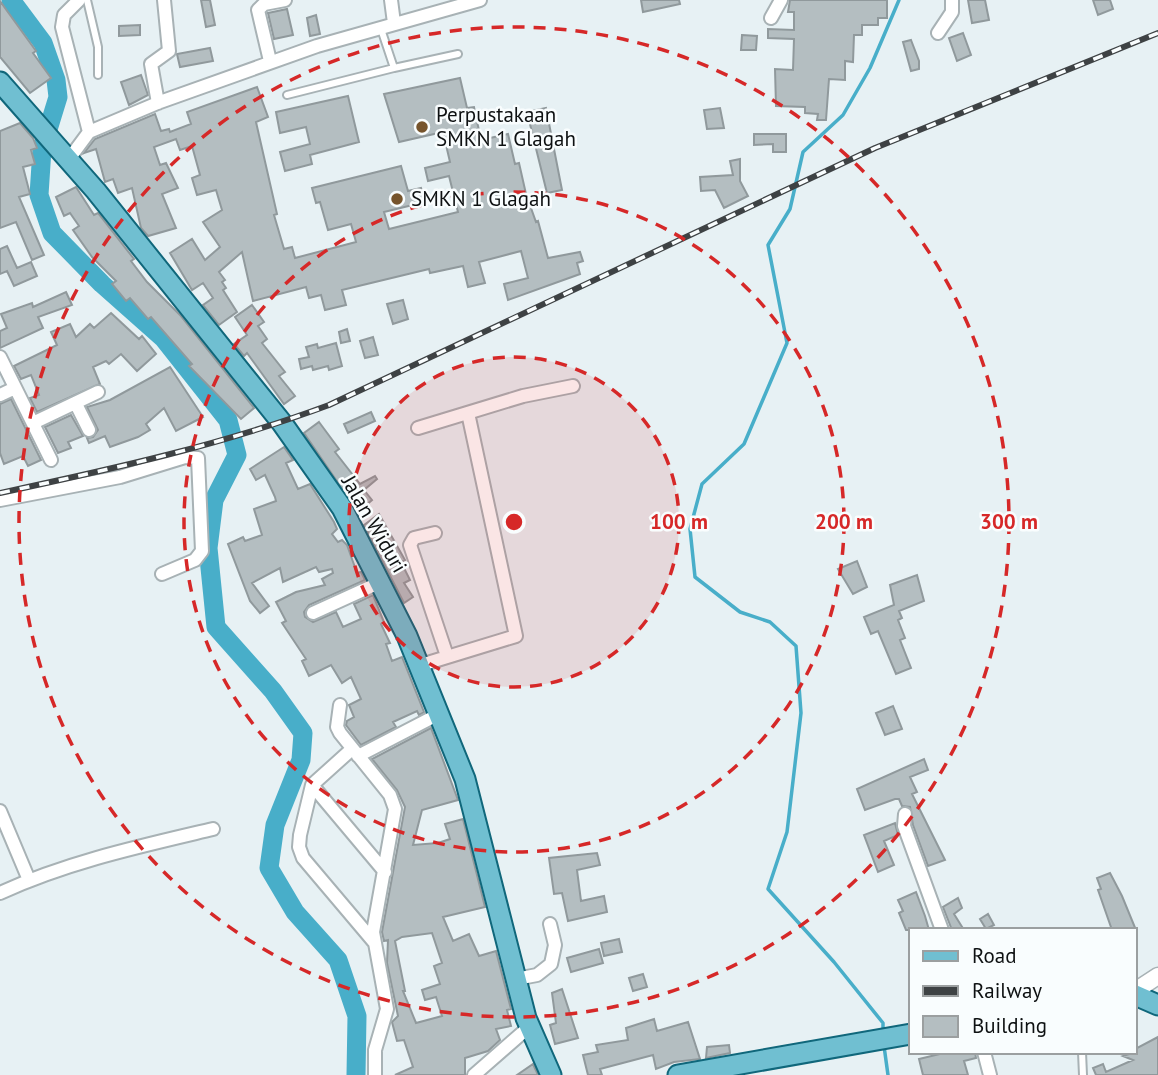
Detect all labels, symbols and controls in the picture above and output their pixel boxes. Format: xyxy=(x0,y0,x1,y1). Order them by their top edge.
place label: Perpustakaan SMKN 1 Glagah xyxy=(436,101,576,152)
marker: Perpustakaan SMKN 1 Glagah xyxy=(414,119,430,135)
place label: SMKN 1 Glagah xyxy=(411,185,551,212)
marker: SMKN 1 Glagah xyxy=(389,191,405,207)
street label: Jalan Widuri xyxy=(335,469,413,577)
text: 100 m xyxy=(650,508,708,535)
text: 200 m xyxy=(815,508,873,535)
text: 300 m xyxy=(980,508,1038,535)
centre of rings xyxy=(502,510,526,534)
legend xyxy=(909,928,1137,1054)
text: Road xyxy=(972,942,1016,969)
text: Railway xyxy=(972,977,1042,1004)
text: Building xyxy=(972,1012,1047,1039)

